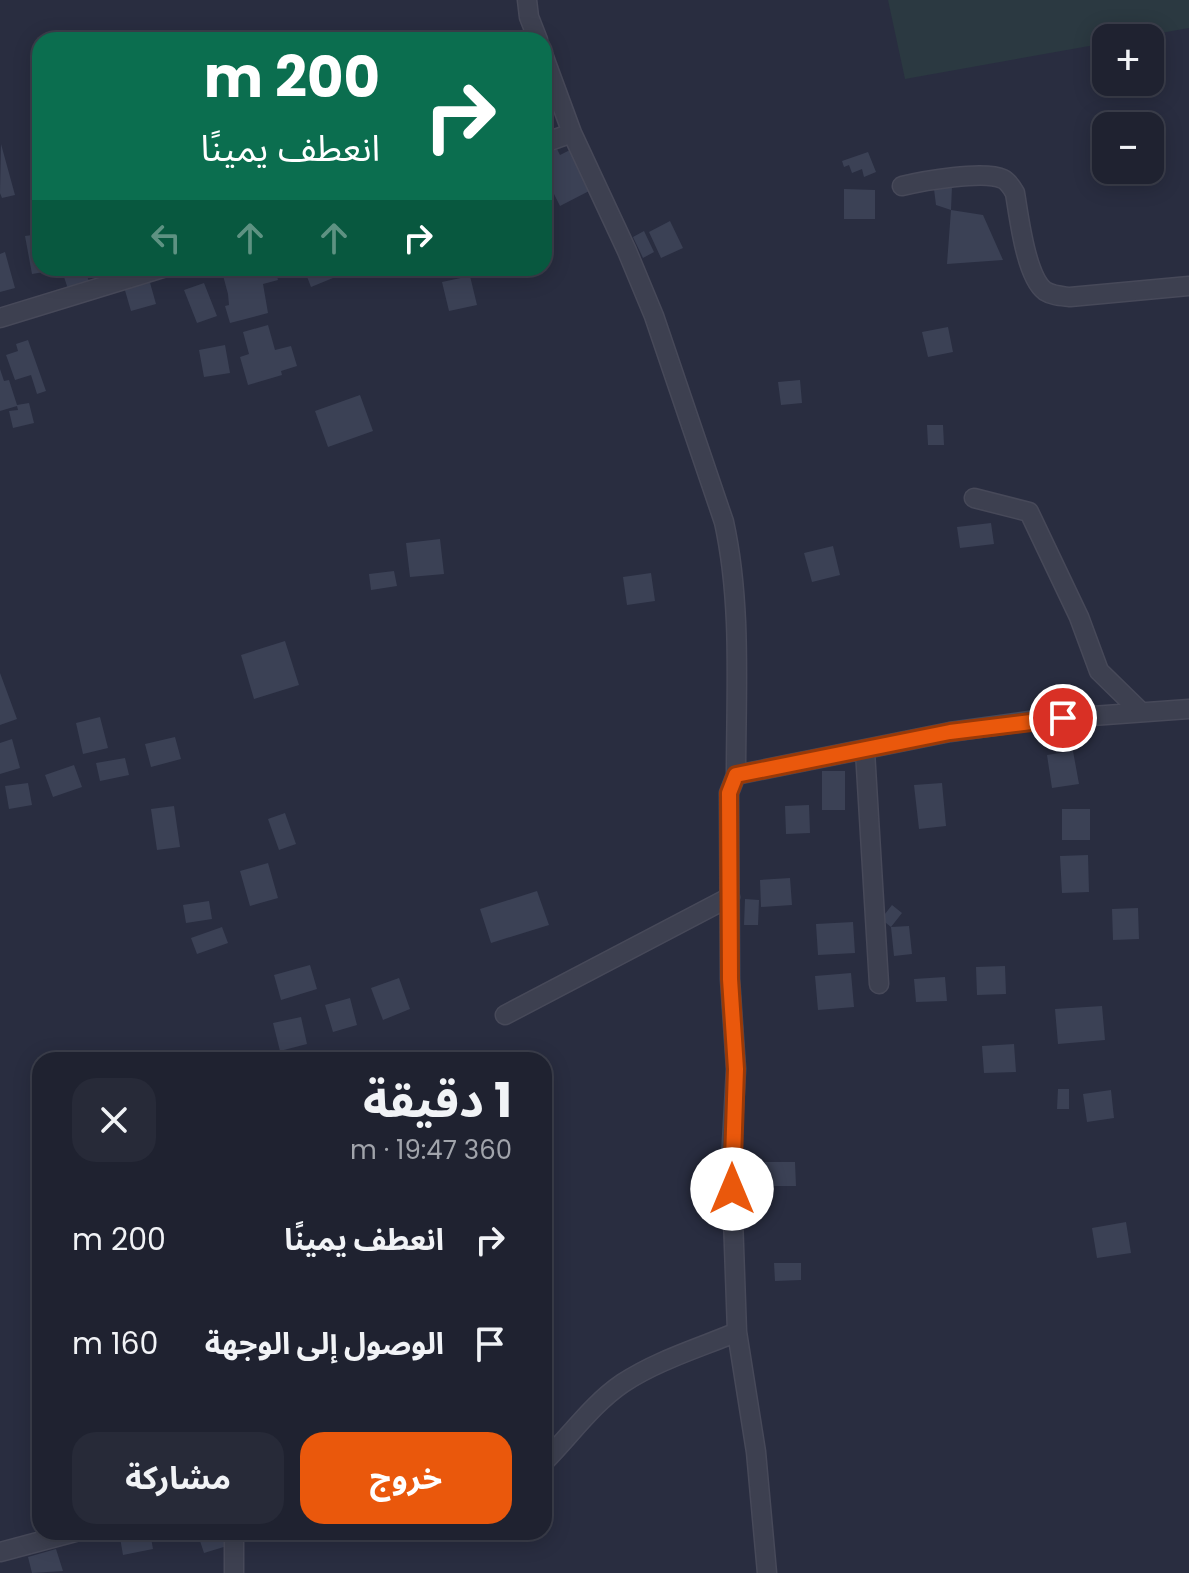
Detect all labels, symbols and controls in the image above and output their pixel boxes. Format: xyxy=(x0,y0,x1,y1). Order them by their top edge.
map controls xyxy=(1092,24,1164,184)
button: + xyxy=(1092,24,1164,96)
text: 200 m xyxy=(204,38,380,117)
icon: right xyxy=(408,64,512,168)
button: − xyxy=(1092,112,1164,184)
text: انعطف يمينًا xyxy=(200,123,380,174)
icon: left xyxy=(144,216,188,260)
icon: ahead xyxy=(228,216,272,260)
icon: ahead xyxy=(312,216,356,260)
icon: right xyxy=(396,216,440,260)
pin xyxy=(1029,684,1097,752)
icon: arrive xyxy=(1041,696,1085,740)
text: 1 دقيقة xyxy=(363,1067,512,1134)
button: close xyxy=(72,1078,156,1162)
text: 360 m · 19:47 xyxy=(350,1132,512,1168)
position arrow xyxy=(690,1147,774,1231)
text: 200 m xyxy=(72,1218,166,1261)
text: انعطف يمينًا xyxy=(284,1218,444,1261)
icon: right xyxy=(468,1218,512,1262)
text: 160 m xyxy=(72,1322,158,1365)
text: الوصول إلى الوجهة xyxy=(205,1322,444,1365)
icon: arrive xyxy=(468,1322,512,1366)
button: مشاركة xyxy=(72,1432,284,1524)
button: خروج xyxy=(300,1432,512,1524)

